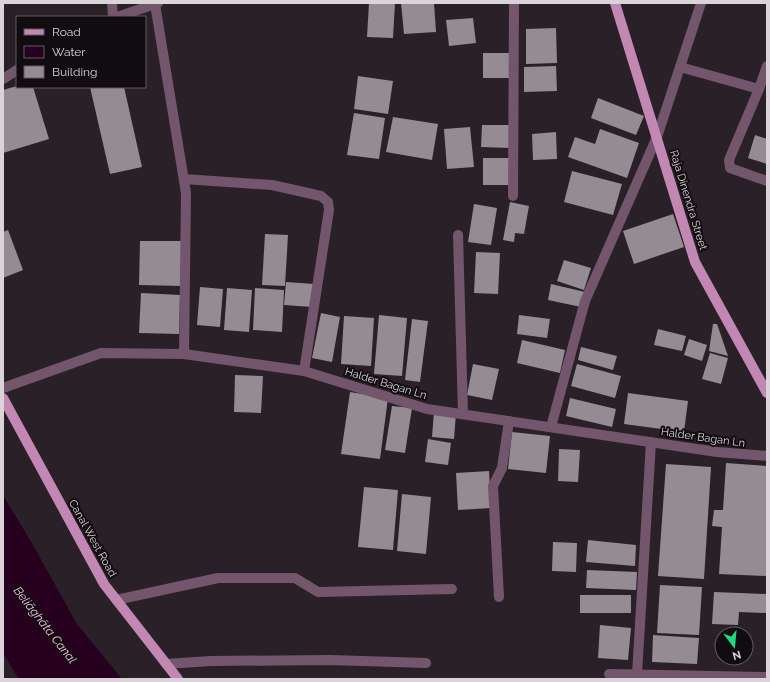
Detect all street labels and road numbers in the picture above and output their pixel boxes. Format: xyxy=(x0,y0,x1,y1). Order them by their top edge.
street label: Raja Dinendra Street xyxy=(667,149,710,252)
street label: Halder Bagan Ln xyxy=(343,365,428,402)
street label: Halder Bagan Ln xyxy=(660,425,746,450)
street label: Canal West Road xyxy=(66,497,119,579)

